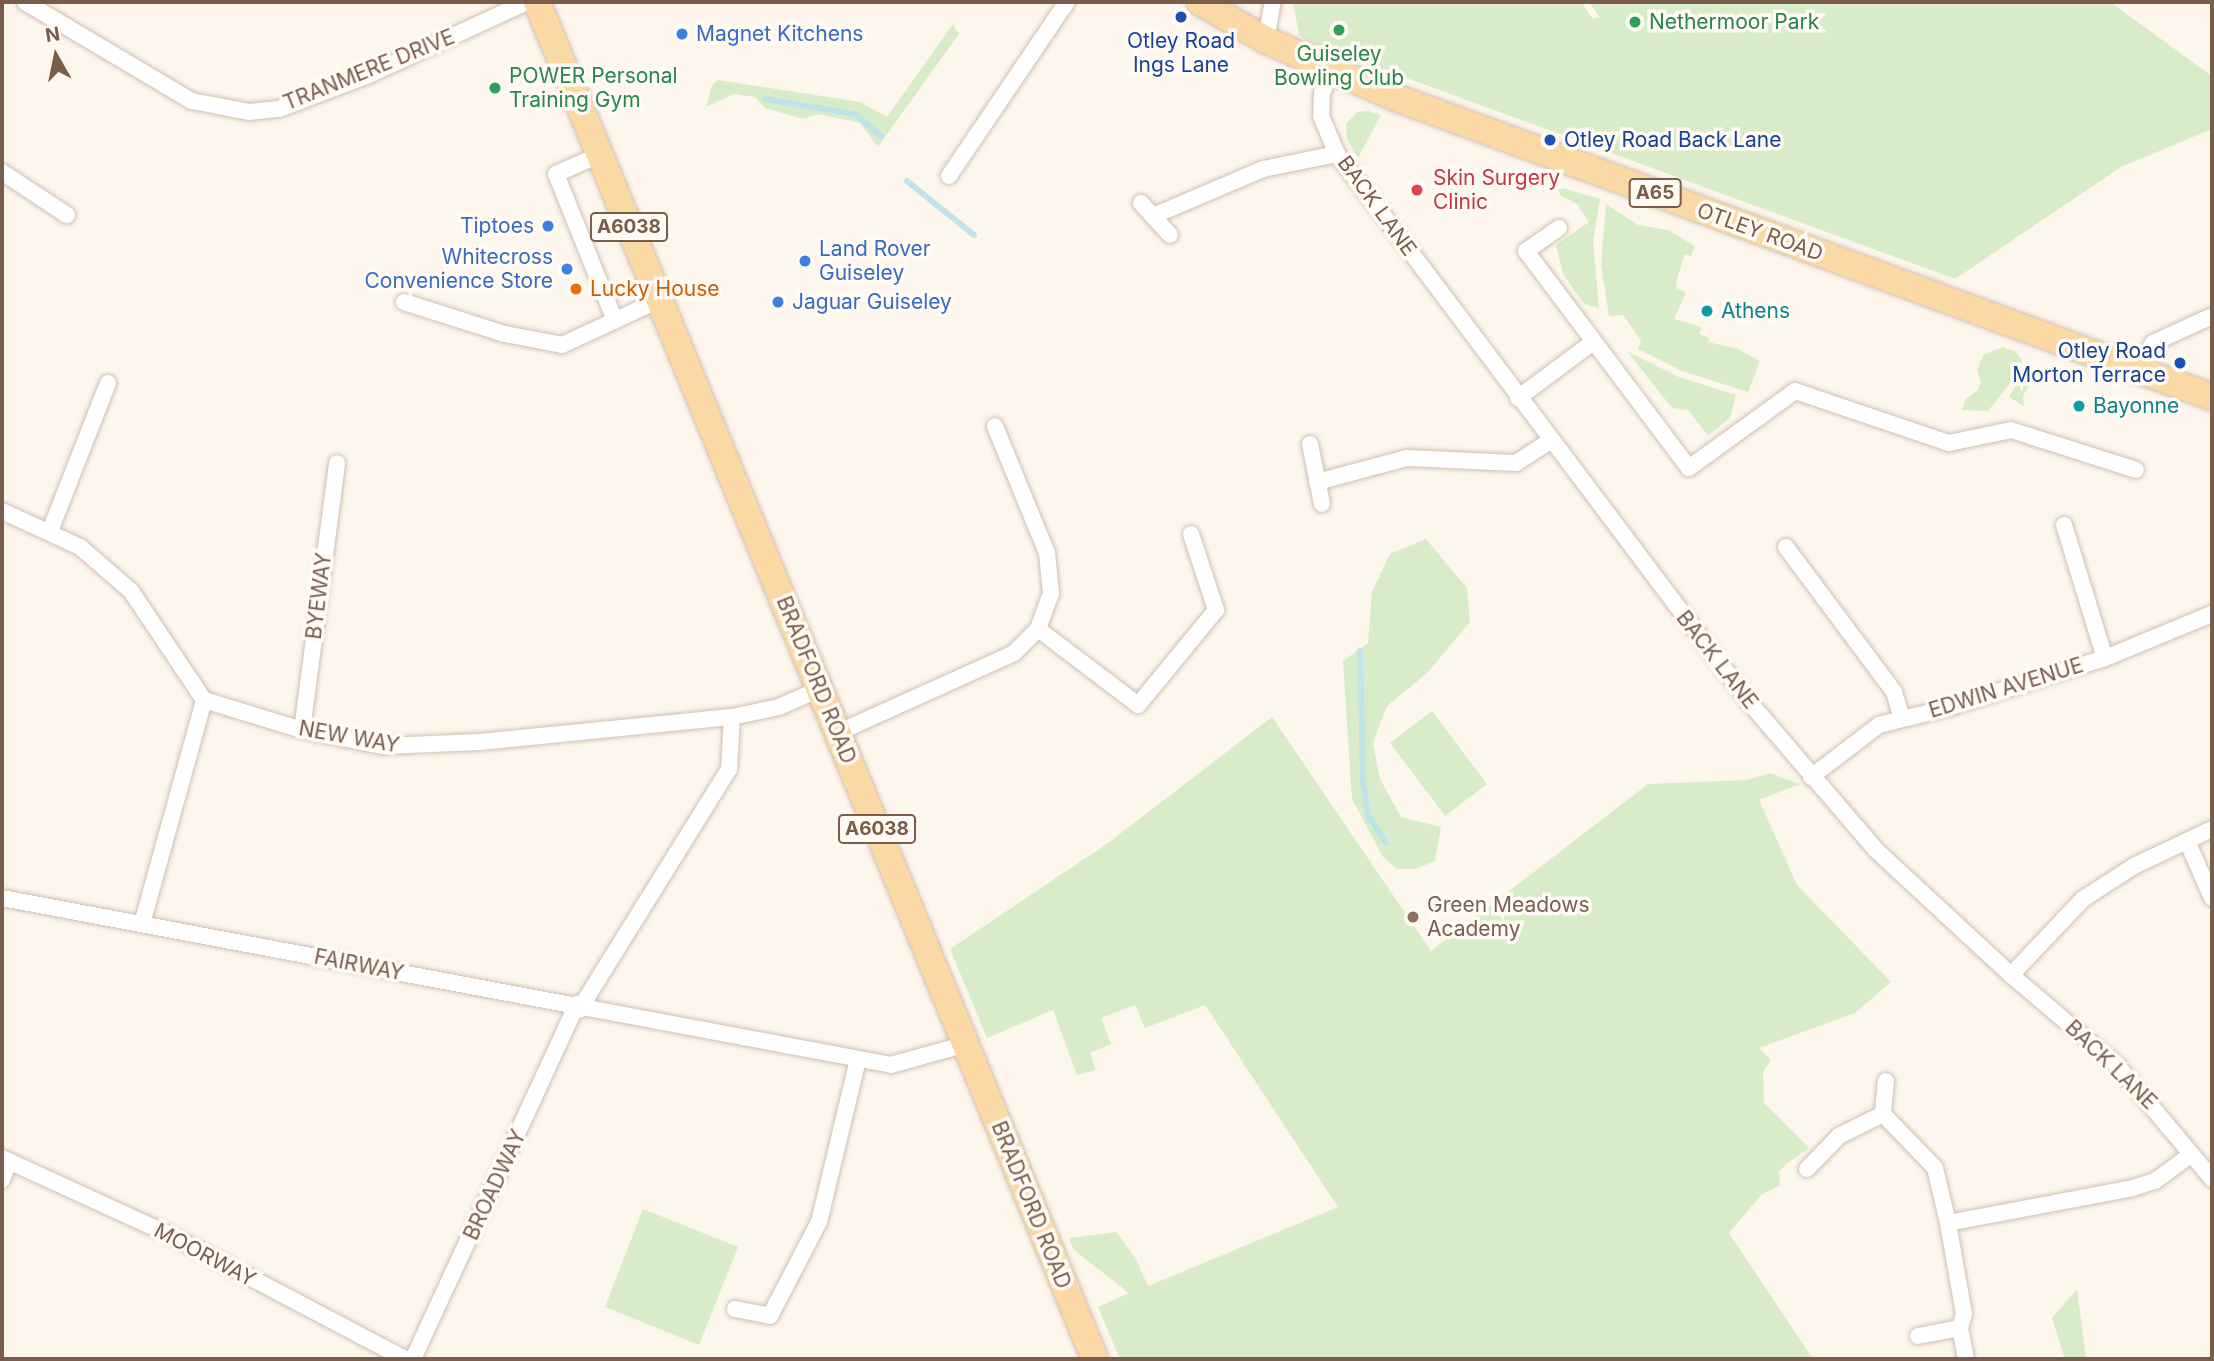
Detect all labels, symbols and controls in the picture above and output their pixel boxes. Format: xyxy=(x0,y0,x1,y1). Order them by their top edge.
marker: Otley Road Ings Lane xyxy=(1173,9,1189,25)
place label: Nethermoor Park xyxy=(1649,9,1819,35)
marker: Nethermoor Park xyxy=(1627,14,1643,30)
north arrow xyxy=(21,21,91,91)
place label: Magnet Kitchens xyxy=(696,21,863,47)
text: N xyxy=(44,22,62,47)
marker: Guiseley Bowling Club xyxy=(1331,22,1347,38)
street label: TRANMERE DRIVE xyxy=(280,24,458,116)
marker: Magnet Kitchens xyxy=(674,26,690,42)
place label: Otley Road Ings Lane xyxy=(1127,28,1235,78)
place label: Guiseley Bowling Club xyxy=(1274,41,1404,91)
place label: POWER Personal Training Gym xyxy=(509,63,678,113)
marker: POWER Personal Training Gym xyxy=(487,80,503,96)
place label: Otley Road Back Lane xyxy=(1564,127,1781,153)
marker: Otley Road Back Lane xyxy=(1542,132,1558,148)
street label: BACK LANE xyxy=(1332,151,1422,261)
place label: Skin Surgery Clinic xyxy=(1433,165,1560,215)
road number: A65 xyxy=(1627,178,1683,209)
marker: Skin Surgery Clinic xyxy=(1407,180,1427,200)
street label: OTLEY ROAD xyxy=(1694,198,1826,266)
road number: A6038 xyxy=(589,212,669,243)
place label: Tiptoes xyxy=(460,213,534,239)
marker: Tiptoes xyxy=(540,218,556,234)
place label: Land Rover Guiseley xyxy=(819,236,931,286)
place label: Whitecross Convenience Store xyxy=(365,244,553,294)
marker: Land Rover Guiseley xyxy=(797,253,813,269)
marker: Whitecross Convenience Store xyxy=(559,261,575,277)
place label: Lucky House xyxy=(590,276,719,302)
marker: Lucky House xyxy=(568,281,584,297)
place label: Jaguar Guiseley xyxy=(792,289,952,315)
marker: Jaguar Guiseley xyxy=(770,294,786,310)
place label: Athens xyxy=(1721,298,1790,324)
marker: Athens xyxy=(1699,303,1715,319)
place label: Otley Road Morton Terrace xyxy=(2012,338,2166,388)
marker: Otley Road Morton Terrace xyxy=(2172,355,2188,371)
place label: Bayonne xyxy=(2093,393,2179,419)
marker: Bayonne xyxy=(2071,398,2087,414)
street label: BYEWAY xyxy=(301,551,337,641)
street label: BRADFORD ROAD xyxy=(771,593,861,767)
street label: BACK LANE xyxy=(1671,606,1763,714)
street label: EDWIN AVENUE xyxy=(1926,653,2086,723)
street label: NEW WAY xyxy=(297,716,401,758)
road number: A6038 xyxy=(837,814,917,844)
place label: Green Meadows Academy xyxy=(1427,892,1590,942)
marker: Green Meadows Academy xyxy=(1405,909,1421,925)
street label: FAIRWAY xyxy=(312,944,406,986)
street label: BACK LANE xyxy=(2060,1015,2162,1115)
street label: BRADFORD ROAD xyxy=(986,1118,1076,1292)
street label: BROADWAY xyxy=(458,1126,532,1244)
street label: MOORWAY xyxy=(150,1218,260,1292)

